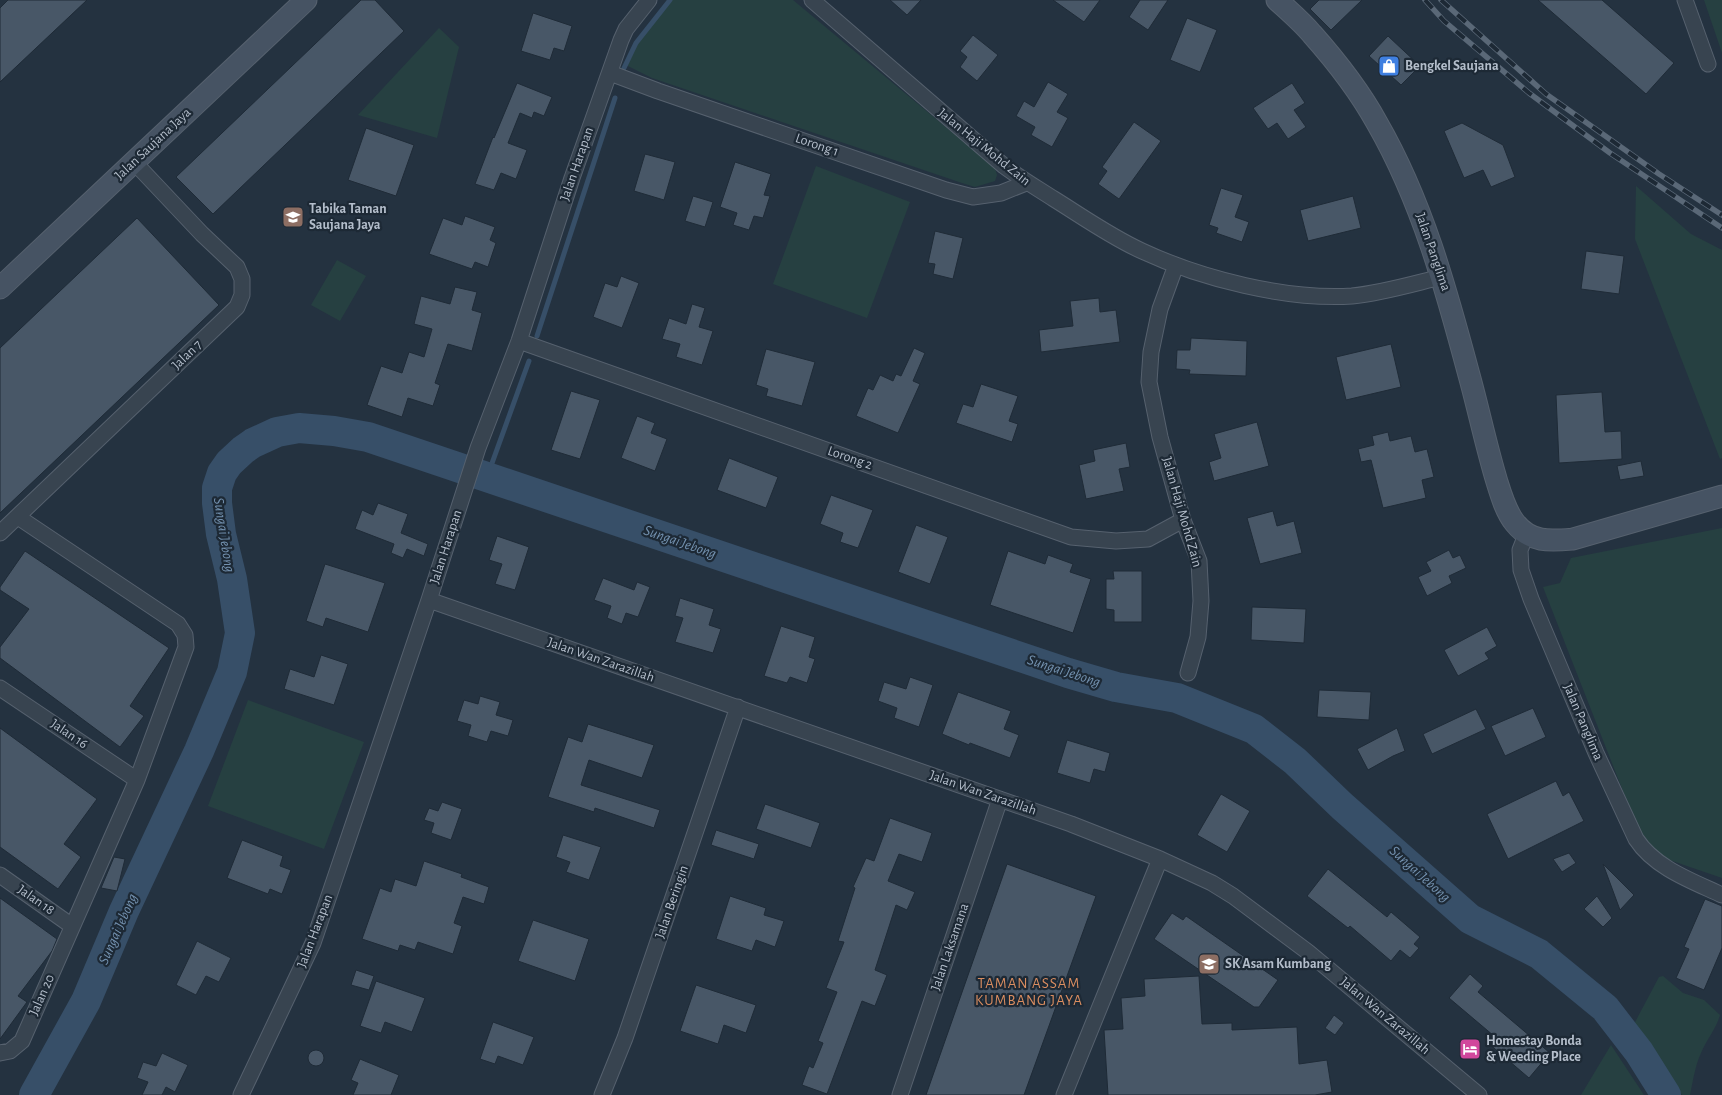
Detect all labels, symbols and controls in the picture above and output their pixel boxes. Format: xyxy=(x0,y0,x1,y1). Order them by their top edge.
shop icon: Bengkel Saujana xyxy=(1377,54,1401,78)
place label: Bengkel Saujana xyxy=(1405,59,1499,73)
street label: Jalan Saujana Jaya xyxy=(112,105,194,183)
street label: Jalan Haji Mohd Zain xyxy=(935,106,1033,188)
street label: Jalan Harapan xyxy=(558,125,596,203)
street label: Lorong 1 xyxy=(794,131,840,159)
place label: Tabika Taman Saujana Jaya xyxy=(309,202,387,232)
school or university icon: Tabika Taman Saujana Jaya xyxy=(281,205,305,229)
street label: Jalan Panglima xyxy=(1413,211,1453,293)
street label: Jalan 7 xyxy=(169,337,205,372)
street label: Lorong 2 xyxy=(826,444,874,472)
street label: Jalan Haji Mohd Zain xyxy=(1160,455,1204,569)
water label: Sungai Jebong xyxy=(211,496,237,574)
street label: Jalan Harapan xyxy=(427,508,465,586)
water label: Sungai Jebong xyxy=(642,523,718,561)
street label: Jalan Wan Zarazillah xyxy=(546,635,656,685)
water label: Sungai Jebong xyxy=(1026,652,1102,690)
street label: Jalan Panglima xyxy=(1561,682,1606,763)
street label: Jalan 16 xyxy=(48,717,90,751)
street label: Jalan Wan Zarazillah xyxy=(928,768,1038,818)
water label: Sungai Jebong xyxy=(1387,843,1453,905)
street label: Jalan Beringin xyxy=(653,864,691,940)
street label: Jalan 18 xyxy=(15,882,57,918)
water label: Sungai Jebong xyxy=(96,891,140,967)
street label: Jalan Harapan xyxy=(295,893,335,969)
street label: Jalan Laksamana xyxy=(929,901,972,992)
school or university icon: SK Asam Kumbang xyxy=(1197,952,1221,976)
place label: SK Asam Kumbang xyxy=(1225,957,1332,971)
street label: Jalan 20 xyxy=(27,972,57,1018)
street label: Jalan Wan Zarazillah xyxy=(1338,975,1432,1057)
district label: TAMAN ASSAM KUMBANG JAYA xyxy=(975,976,1083,1008)
place label: Homestay Bonda & Weeding Place xyxy=(1486,1034,1582,1064)
hotel icon: Homestay Bonda & Weeding Place xyxy=(1458,1037,1482,1061)

